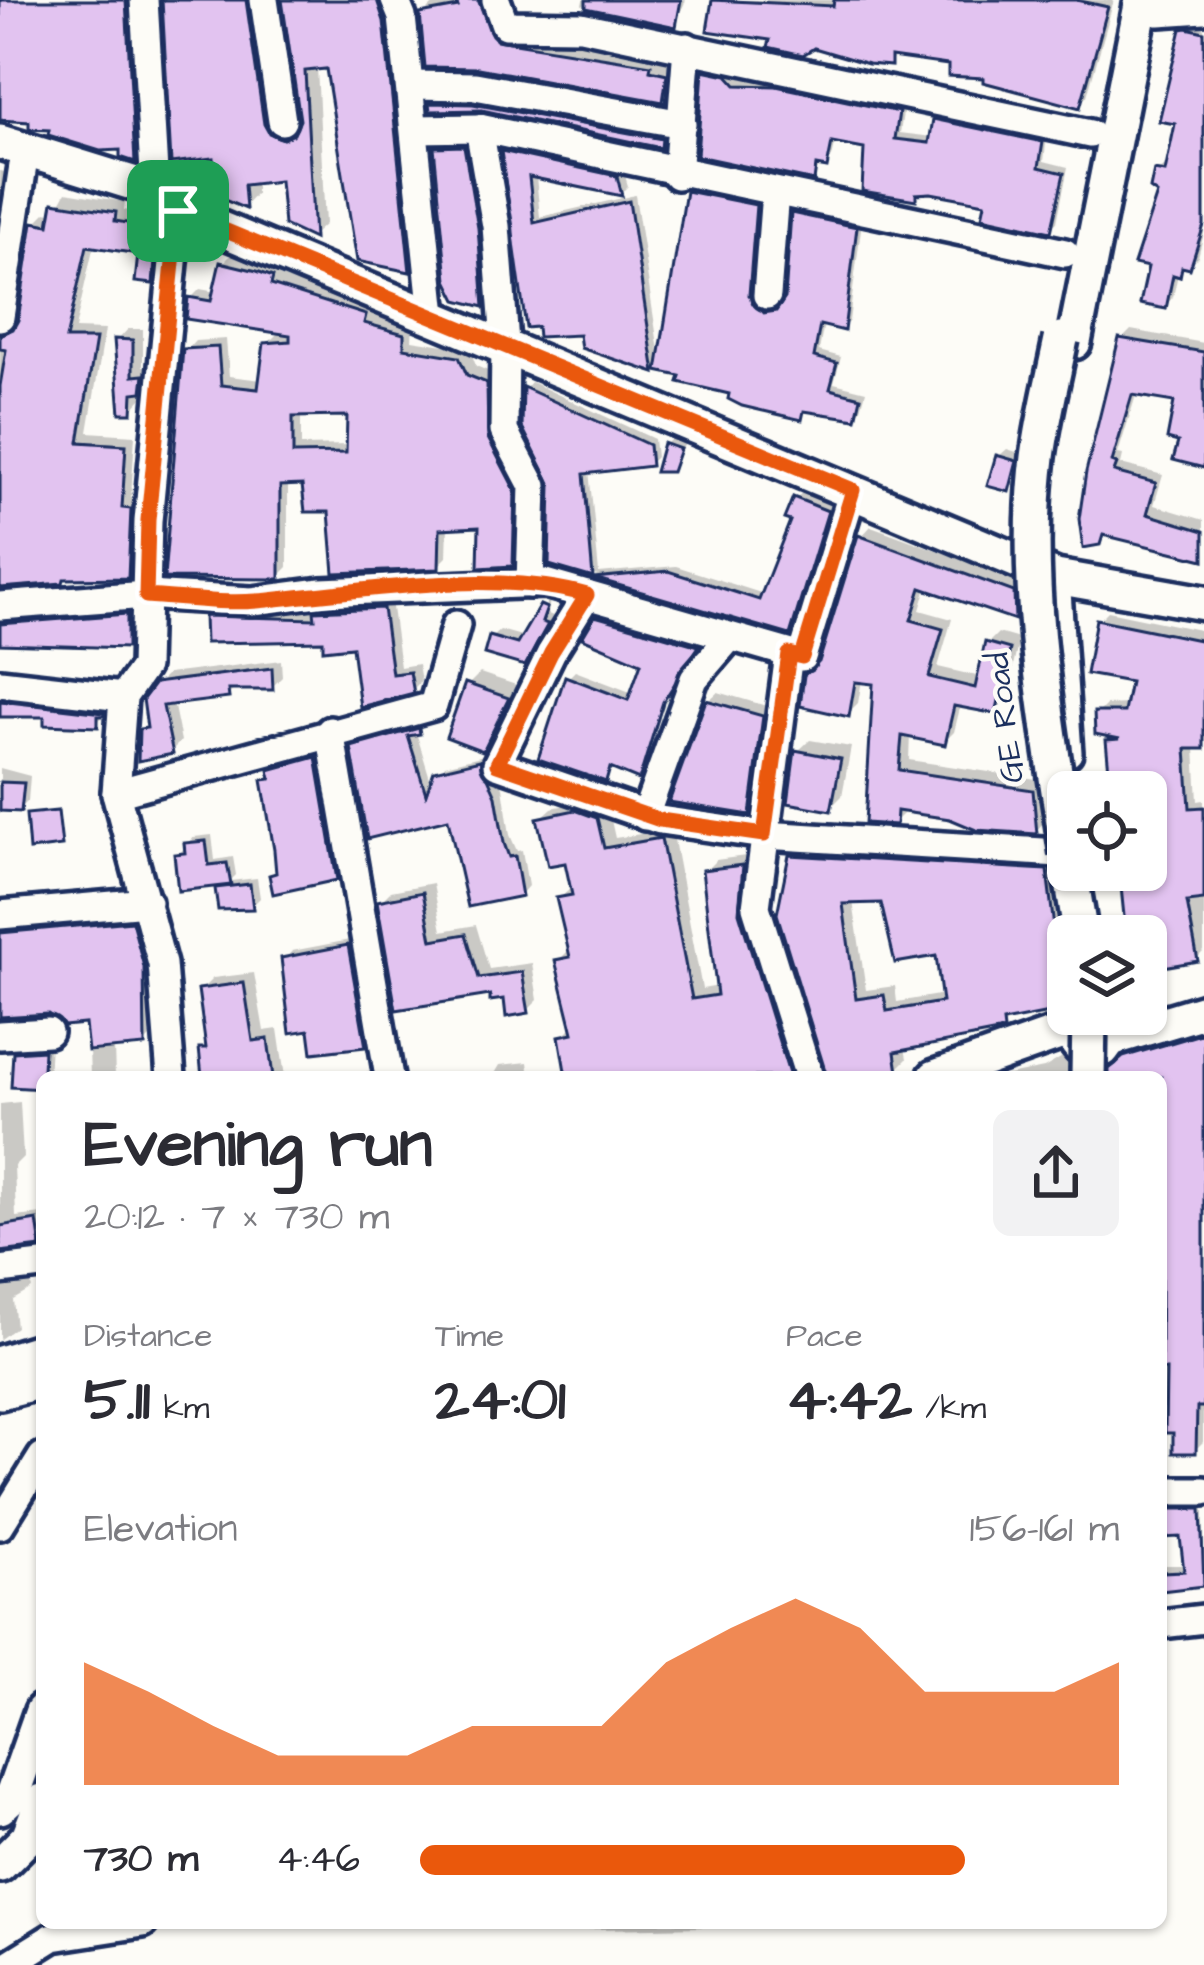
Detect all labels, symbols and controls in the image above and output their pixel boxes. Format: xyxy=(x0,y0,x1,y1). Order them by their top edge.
pin xyxy=(127,160,229,262)
icon: arrive xyxy=(145,178,211,244)
street label: GE Road xyxy=(974,650,1036,786)
map controls xyxy=(1047,771,1167,1035)
button: locate xyxy=(1047,771,1167,891)
button: layers xyxy=(1047,915,1167,1035)
text: Evening run xyxy=(84,1100,432,1192)
button: share xyxy=(993,1110,1119,1236)
text: 20:12 · 7 × 730 m xyxy=(84,1191,389,1245)
text: Distance xyxy=(84,1313,212,1359)
text: Time xyxy=(435,1313,504,1359)
text: Pace xyxy=(786,1313,863,1359)
text: 5.11 xyxy=(84,1359,150,1442)
text: 24:01 xyxy=(435,1359,566,1442)
text: 4:42 xyxy=(786,1359,912,1442)
text: km xyxy=(150,1385,209,1431)
text: /km xyxy=(912,1385,986,1431)
text: Elevation xyxy=(84,1503,238,1557)
text: 156–161 m xyxy=(969,1503,1119,1557)
text: 730 m xyxy=(84,1833,198,1887)
text: 4:46 xyxy=(276,1833,360,1887)

